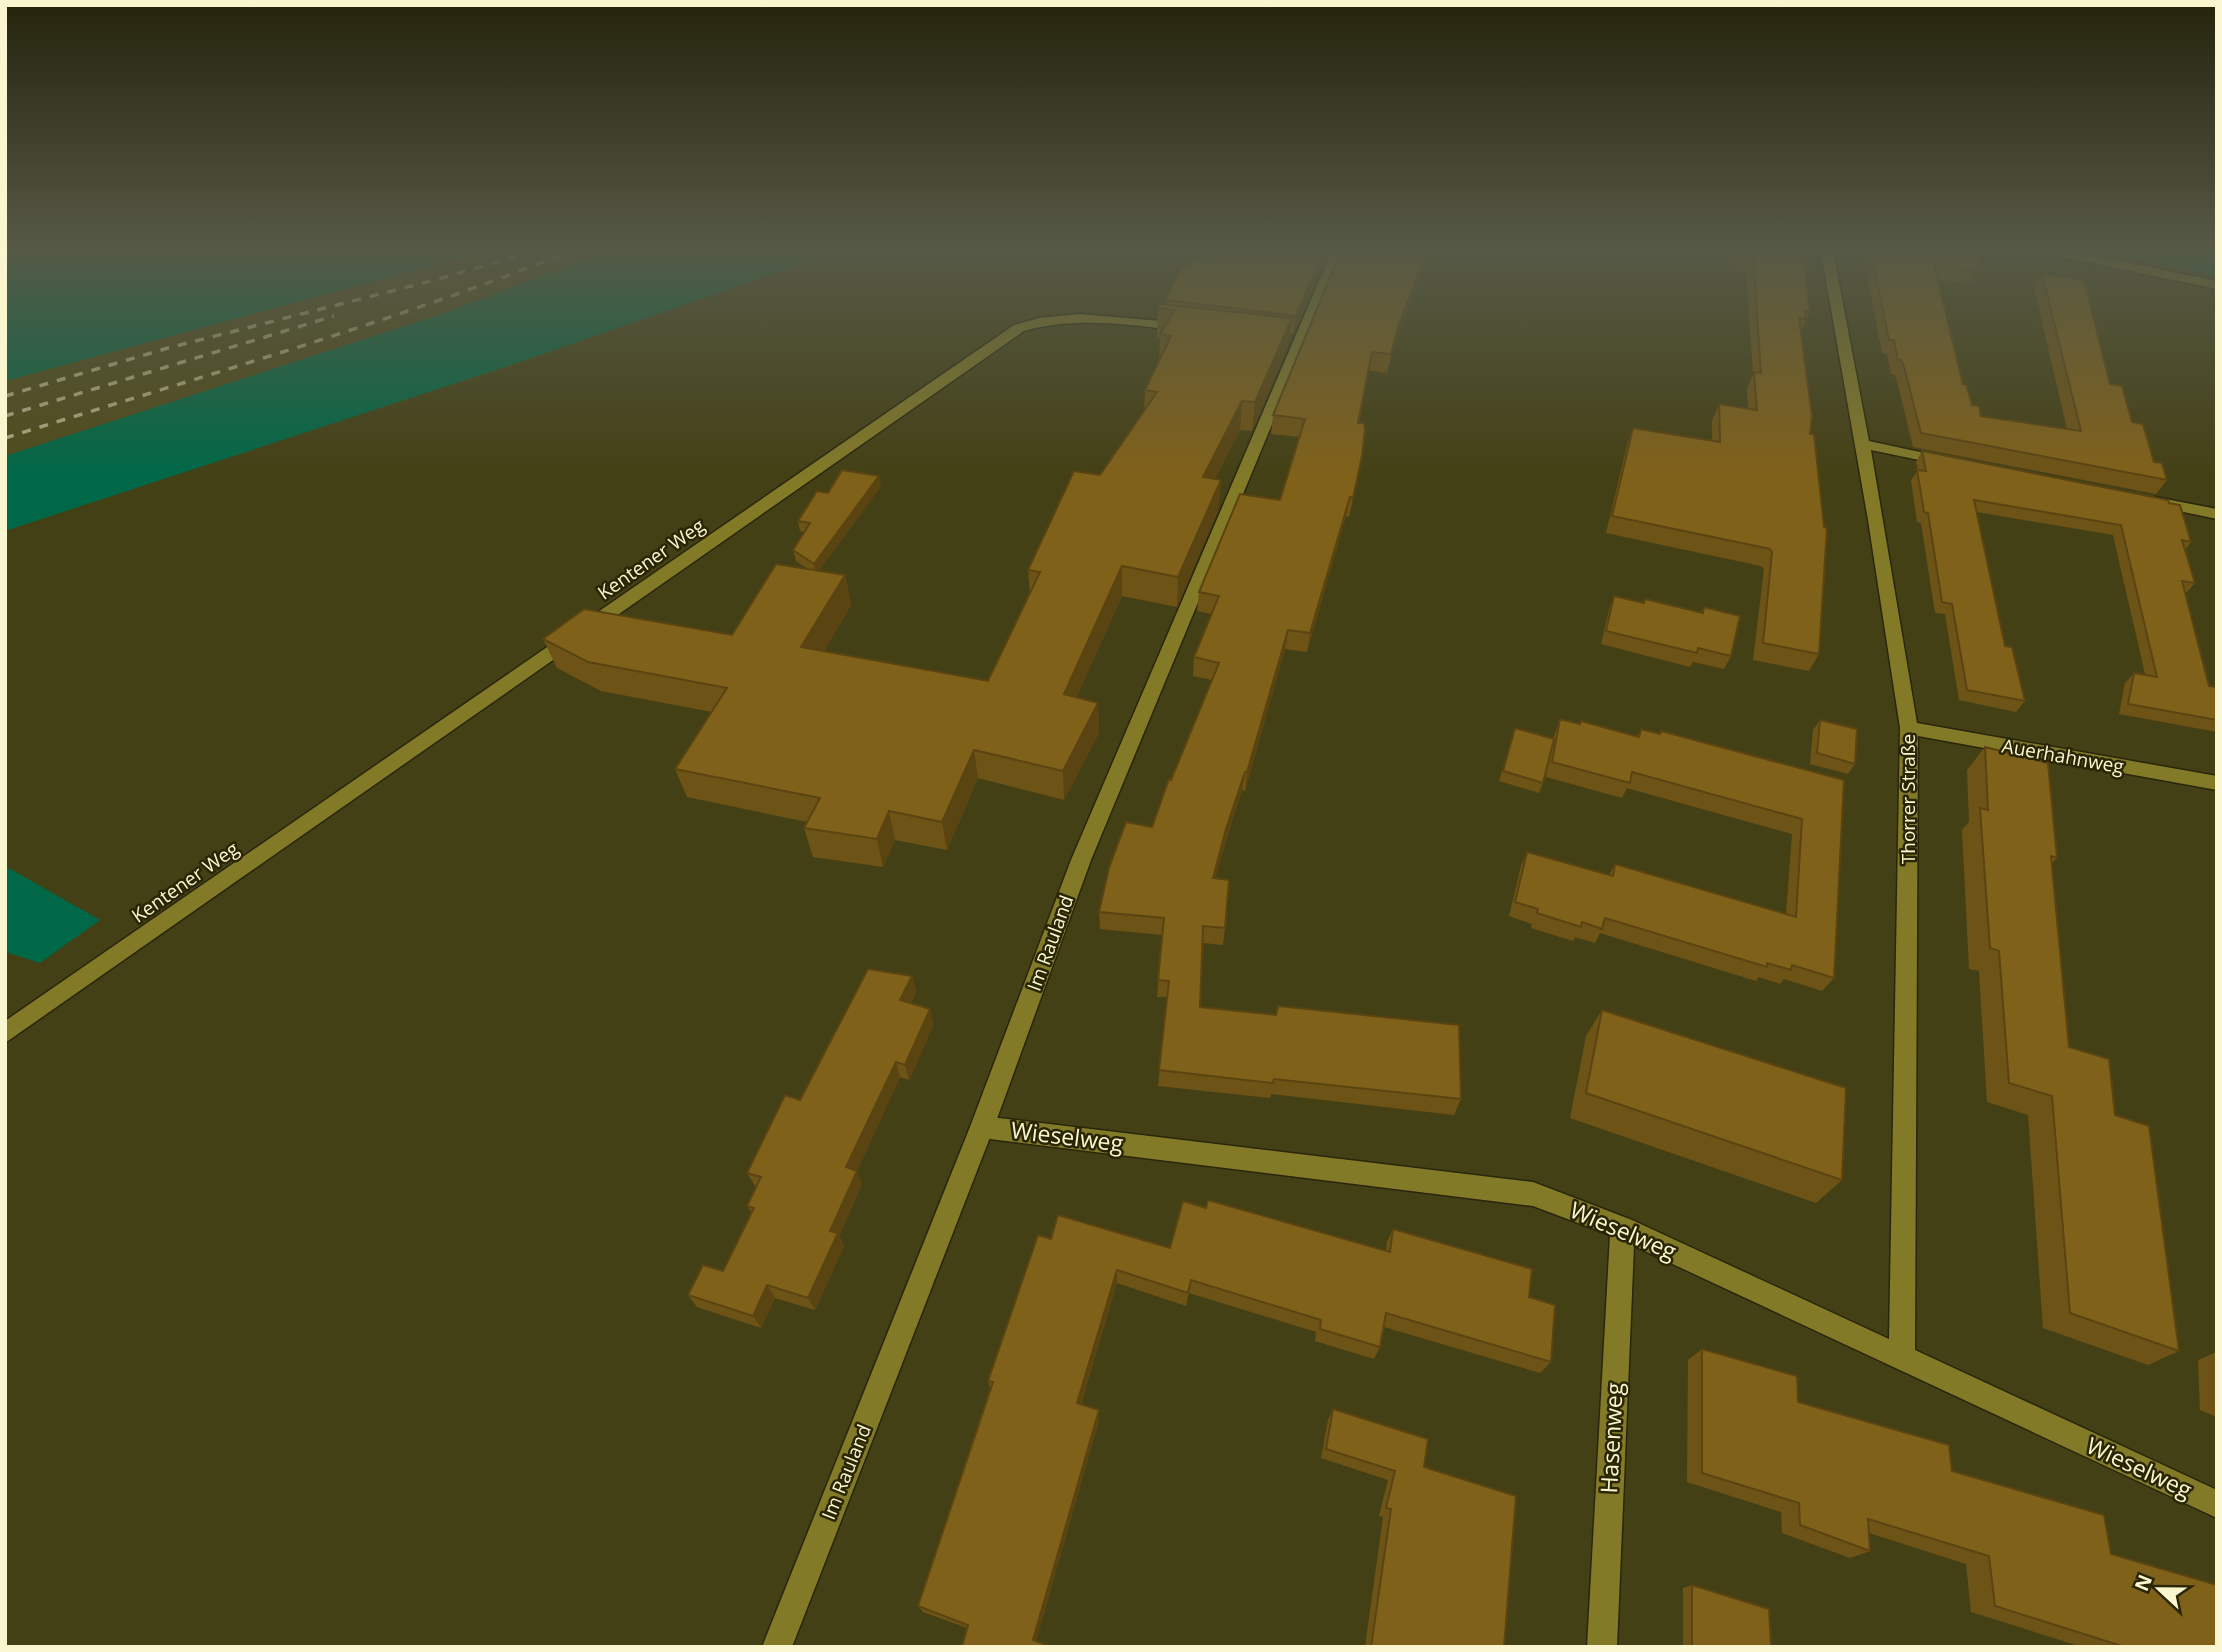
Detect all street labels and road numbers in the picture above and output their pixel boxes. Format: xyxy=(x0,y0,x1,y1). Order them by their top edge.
street label: Kentener Weg xyxy=(592,513,710,605)
street label: Auerhahnweg xyxy=(2000,732,2126,780)
street label: Thorrer Straße xyxy=(1895,734,1921,864)
street label: Kentener Weg xyxy=(126,836,244,928)
street label: Im Rauland xyxy=(1021,891,1079,995)
street label: Wieselweg xyxy=(1009,1113,1126,1159)
street label: Wieselweg xyxy=(1565,1193,1682,1267)
street label: Hasenweg xyxy=(1592,1381,1630,1494)
street label: Im Rauland xyxy=(815,1421,877,1523)
street label: Wieselweg xyxy=(2082,1429,2198,1506)

